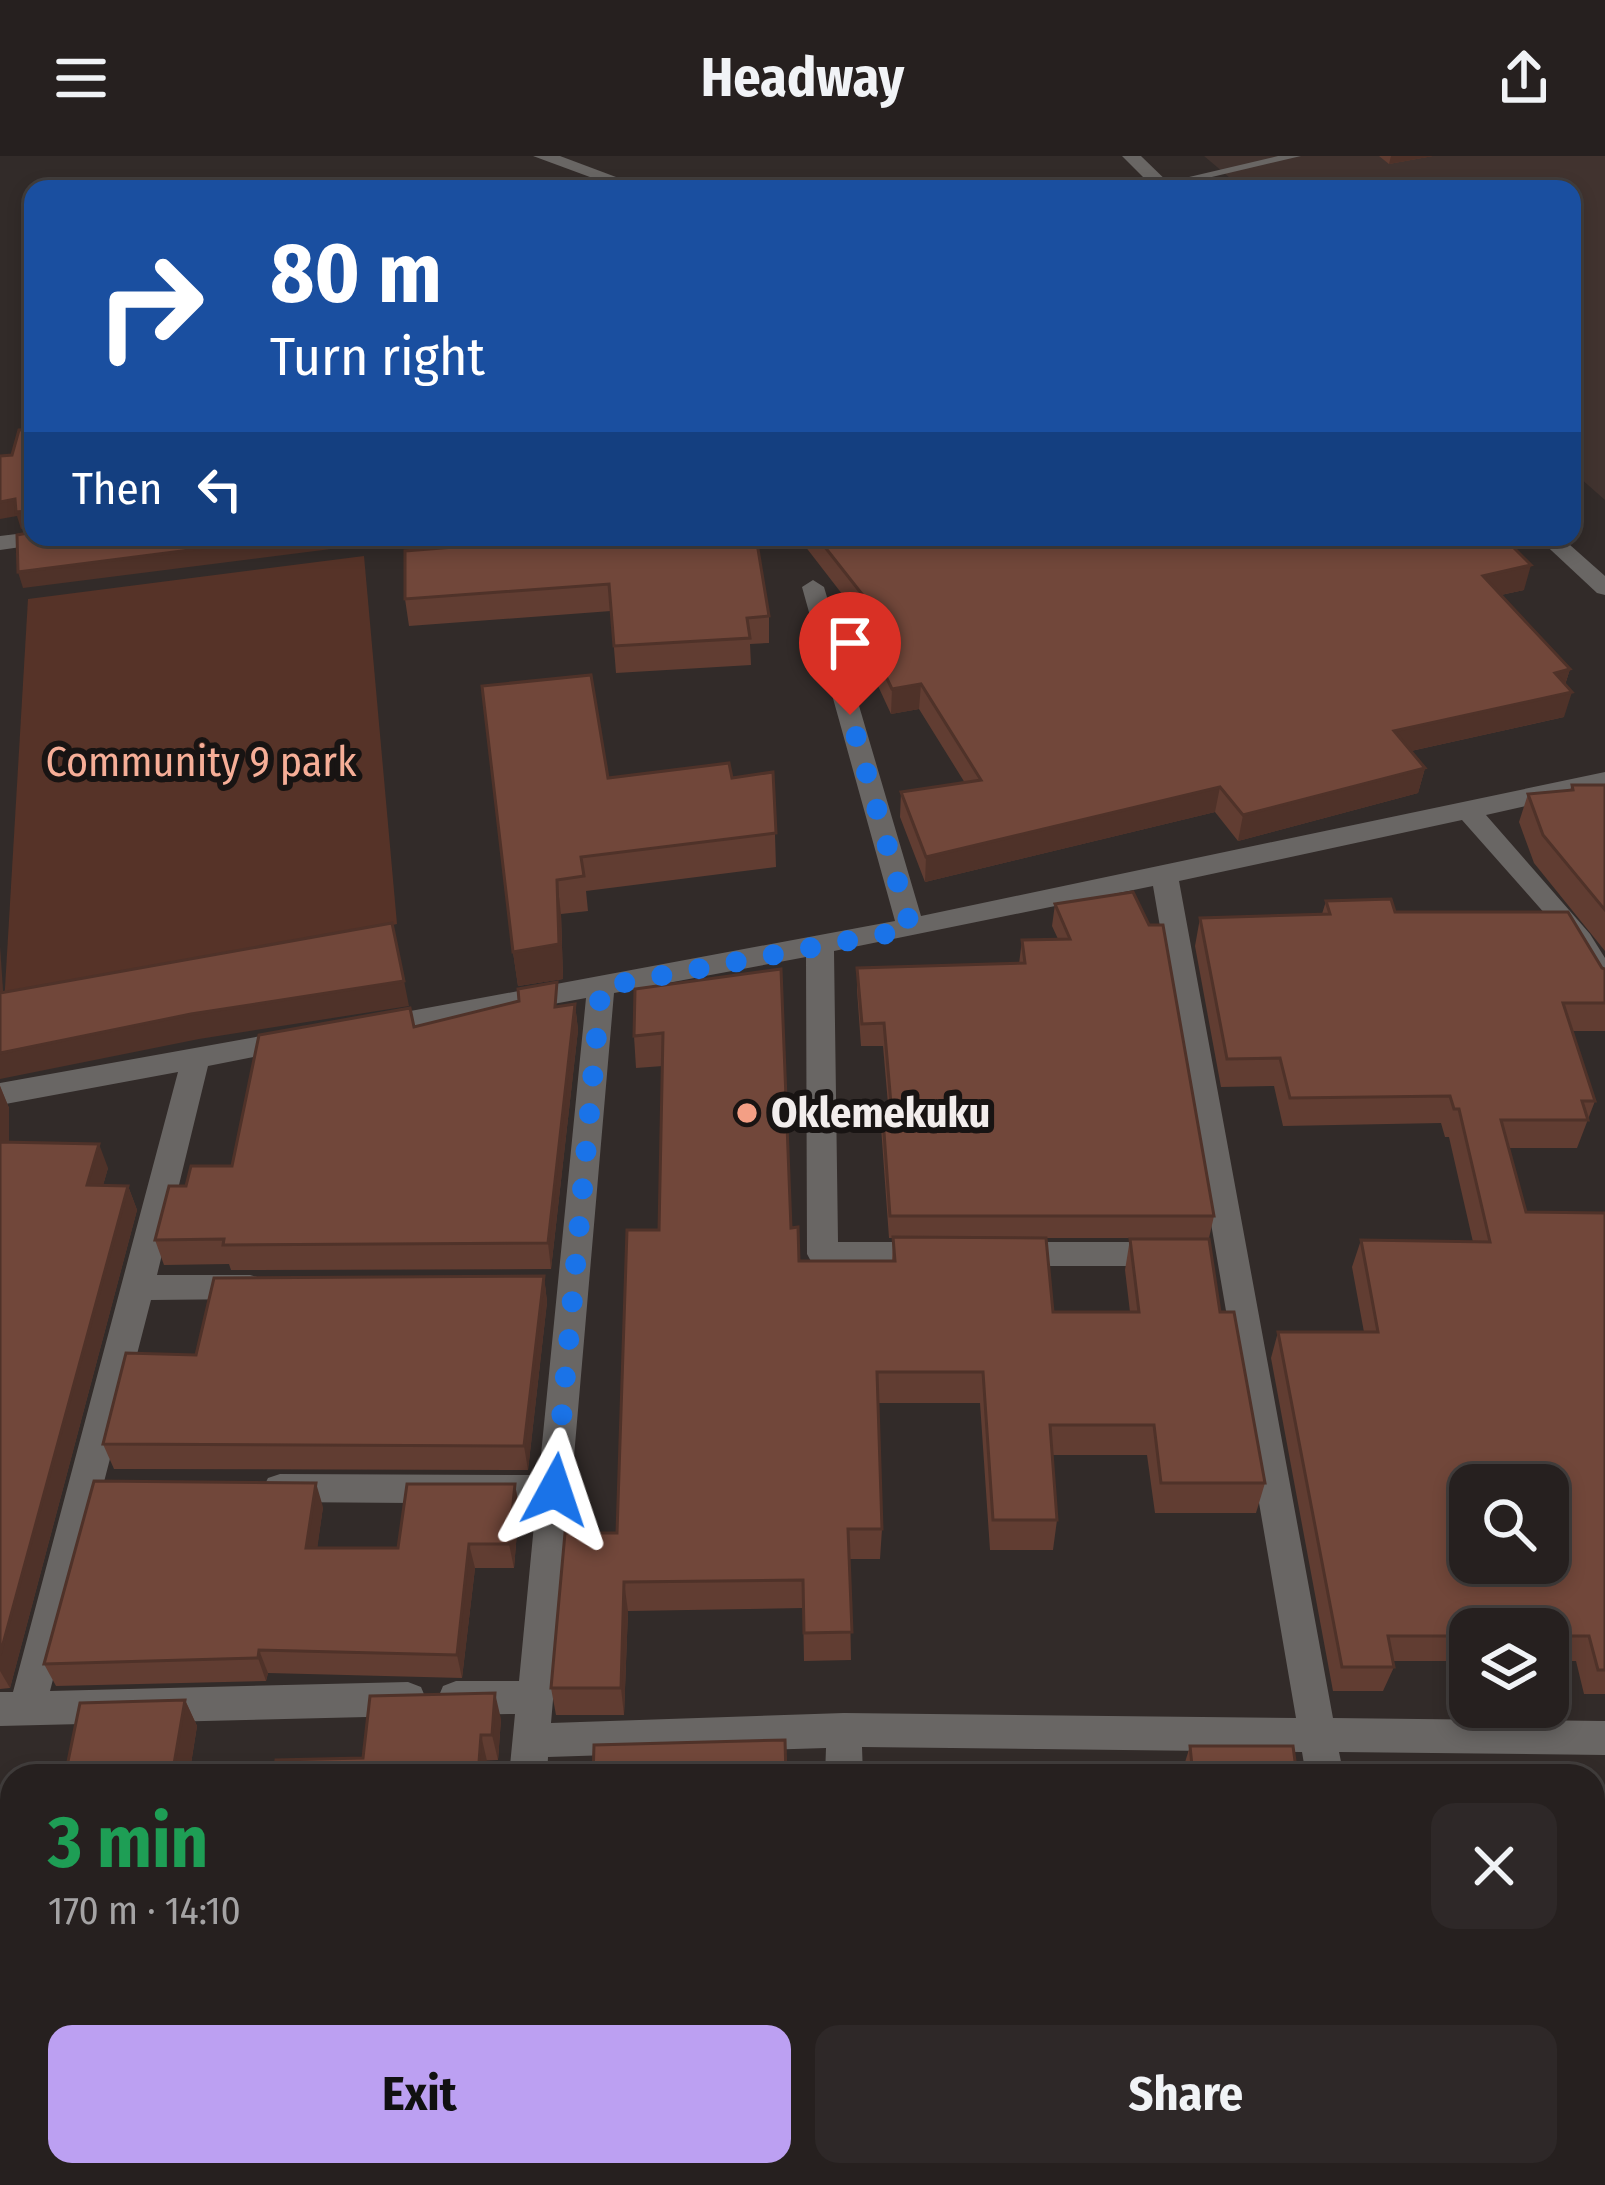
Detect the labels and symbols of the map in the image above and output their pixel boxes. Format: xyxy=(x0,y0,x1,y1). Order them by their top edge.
pin xyxy=(799,592,901,715)
park label: Community 9 park xyxy=(45,737,357,787)
place label: Oklemekuku xyxy=(771,1088,990,1138)
marker: Oklemekuku xyxy=(734,1100,760,1126)
position arrow xyxy=(492,1427,618,1553)

